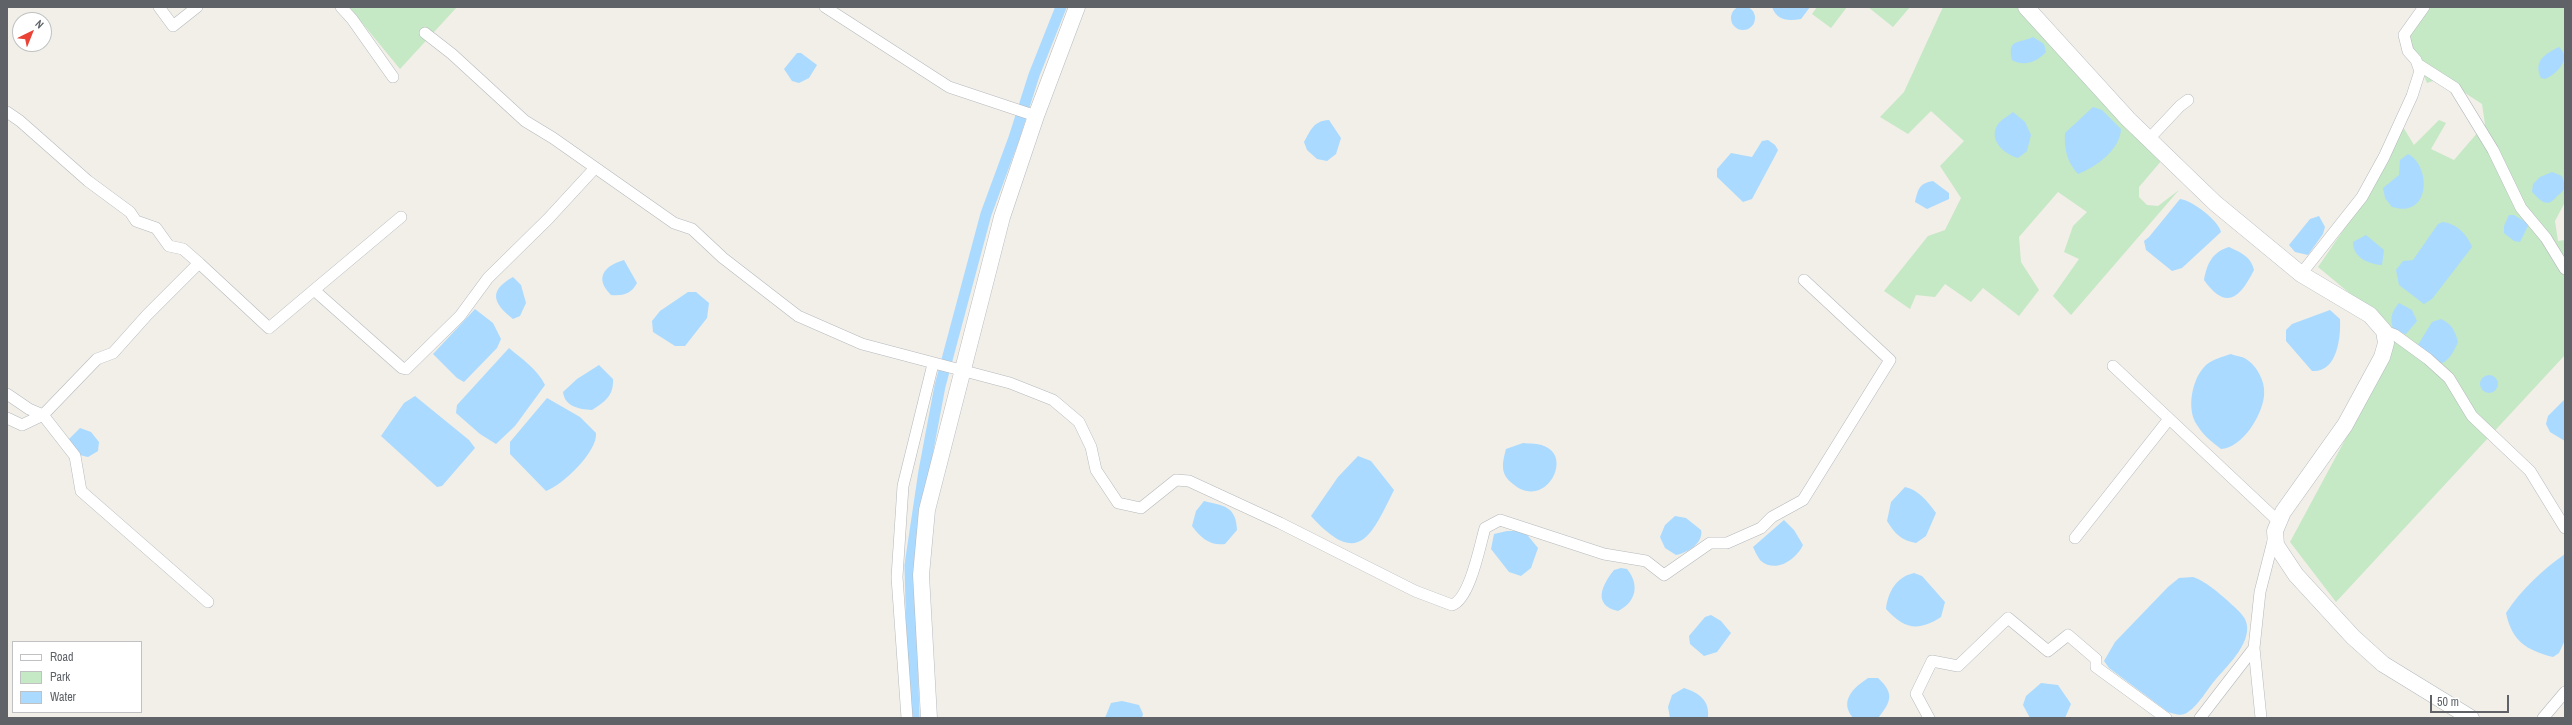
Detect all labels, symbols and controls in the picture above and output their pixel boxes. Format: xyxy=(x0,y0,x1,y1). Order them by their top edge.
north arrow xyxy=(12,12,52,52)
text: N xyxy=(32,17,47,31)
legend xyxy=(12,641,142,713)
text: Road xyxy=(50,649,74,665)
text: Park xyxy=(50,669,70,685)
scale bar xyxy=(2432,687,2511,713)
text: Water xyxy=(50,689,76,705)
text: 50 m xyxy=(2437,694,2459,710)

